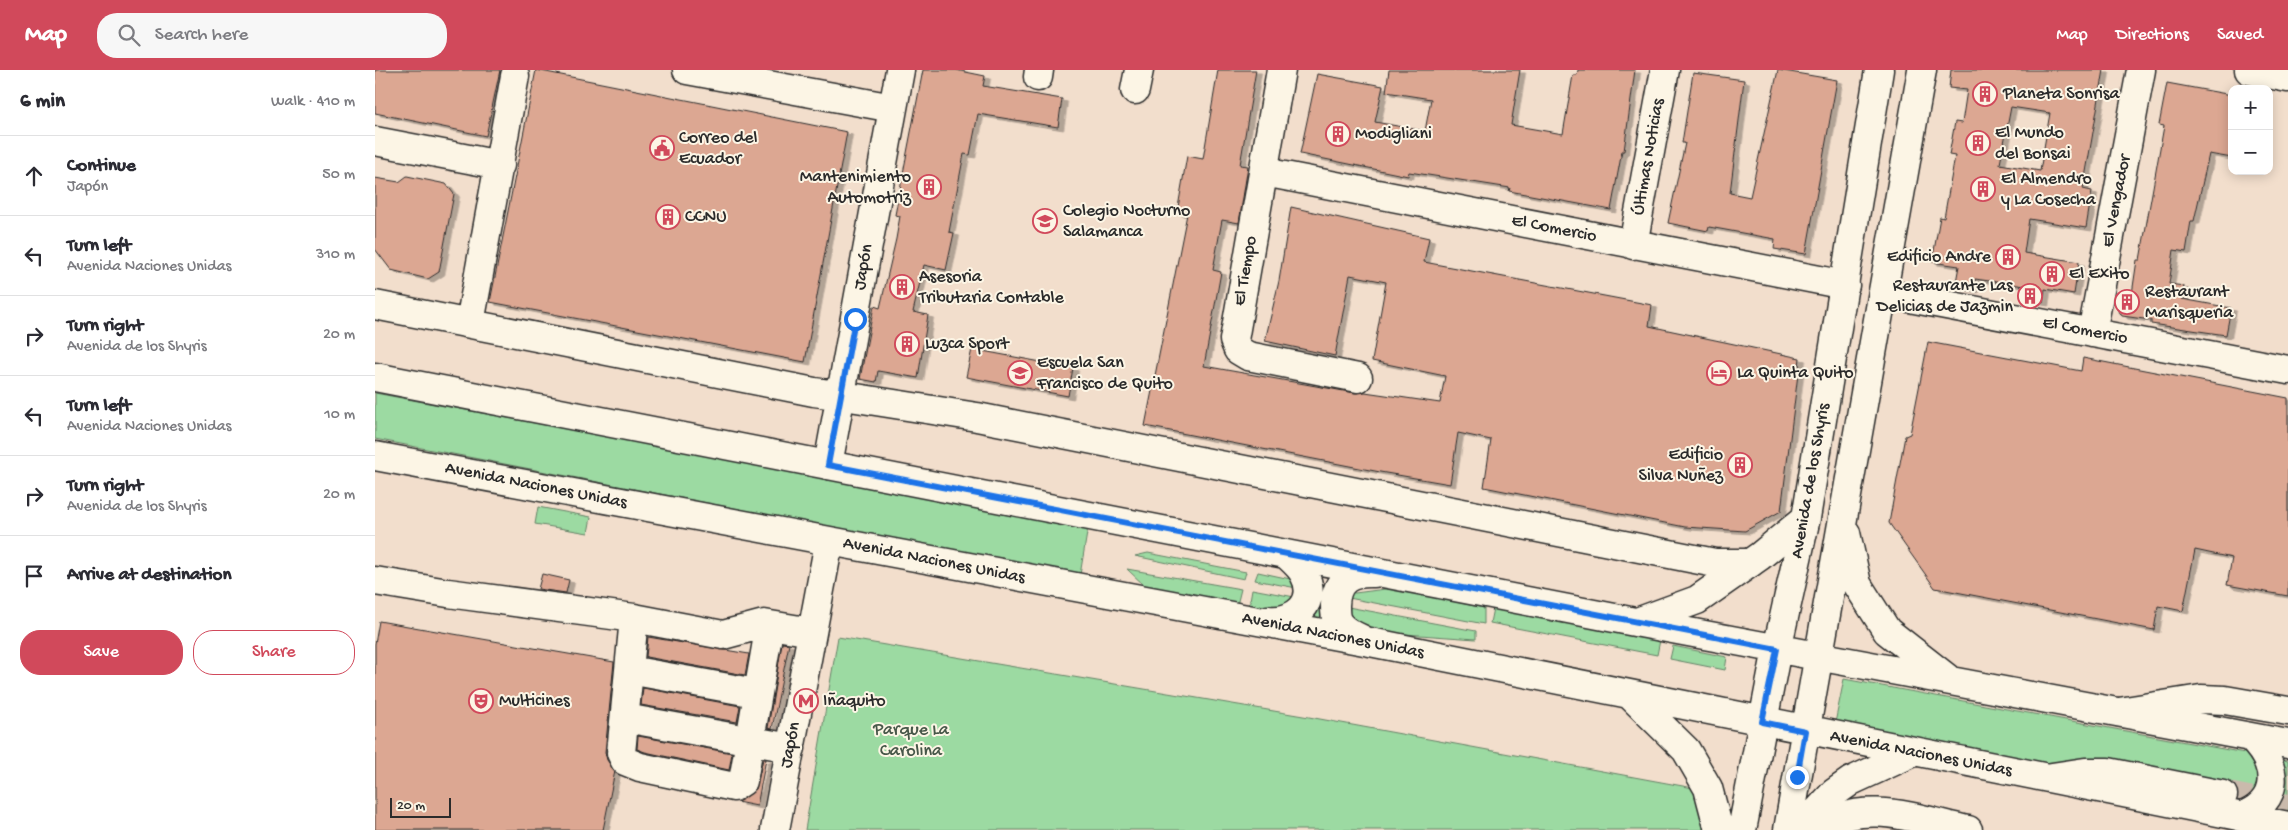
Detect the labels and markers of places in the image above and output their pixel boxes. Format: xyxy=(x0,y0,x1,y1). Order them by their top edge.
building icon: Planeta Sonrisa xyxy=(1972,81,1998,107)
place label: Planeta Sonrisa xyxy=(2002,84,2120,105)
building icon: Modigliani xyxy=(1325,121,1351,147)
place label: El Mundo del Bonsai xyxy=(1995,123,2071,165)
place label: Modigliani xyxy=(1355,124,1432,145)
place label: Correo del Ecuador xyxy=(679,128,758,170)
building icon: El Mundo del Bonsai xyxy=(1965,130,1991,156)
public building icon: Correo del Ecuador xyxy=(649,135,675,161)
place label: Mantenimiento Automotriz xyxy=(800,167,912,209)
place label: El Almendro y La Cosecha xyxy=(2001,169,2097,211)
building icon: Mantenimiento Automotriz xyxy=(916,174,942,200)
building icon: El Almendro y La Cosecha xyxy=(1970,176,1996,202)
place label: Colegio Nocturno Salamanca xyxy=(1063,201,1190,243)
building icon: CCNU xyxy=(655,204,681,230)
place label: CCNU xyxy=(685,207,727,228)
school or university icon: Colegio Nocturno Salamanca xyxy=(1032,208,1058,234)
building icon: Edificio Andre xyxy=(1995,244,2021,270)
place label: Edificio Andre xyxy=(1887,247,1992,268)
building icon: El Exito xyxy=(2039,261,2065,287)
place label: El Exito xyxy=(2069,264,2130,285)
place label: Asesoria Tributaria Contable xyxy=(918,267,1064,309)
building icon: Asesoria Tributaria Contable xyxy=(889,274,915,300)
place label: Restaurante Las Delicias de Jazmin xyxy=(1875,276,2014,318)
place label: Restaurant Marisqueria xyxy=(2145,282,2234,324)
building icon: Restaurante Las Delicias de Jazmin xyxy=(2017,283,2043,309)
building icon: Restaurant Marisqueria xyxy=(2114,289,2140,315)
building icon: Luzca Sport xyxy=(894,331,920,357)
place label: Luzca Sport xyxy=(925,334,1010,355)
place label: Escuela San Francisco de Quito xyxy=(1036,353,1173,395)
school or university icon: Escuela San Francisco de Quito xyxy=(1007,360,1033,386)
hotel icon: La Quinta Quito xyxy=(1706,360,1732,386)
place label: La Quinta Quito xyxy=(1737,363,1854,384)
place label: Edificio Silva Nuñez xyxy=(1639,445,1724,487)
building icon: Edificio Silva Nuñez xyxy=(1727,452,1753,478)
theatre icon: Multicines xyxy=(468,688,494,714)
metro station icon: Iñaquito xyxy=(793,688,819,714)
place label: Multicines xyxy=(499,691,571,712)
place label: Iñaquito xyxy=(823,691,886,712)

